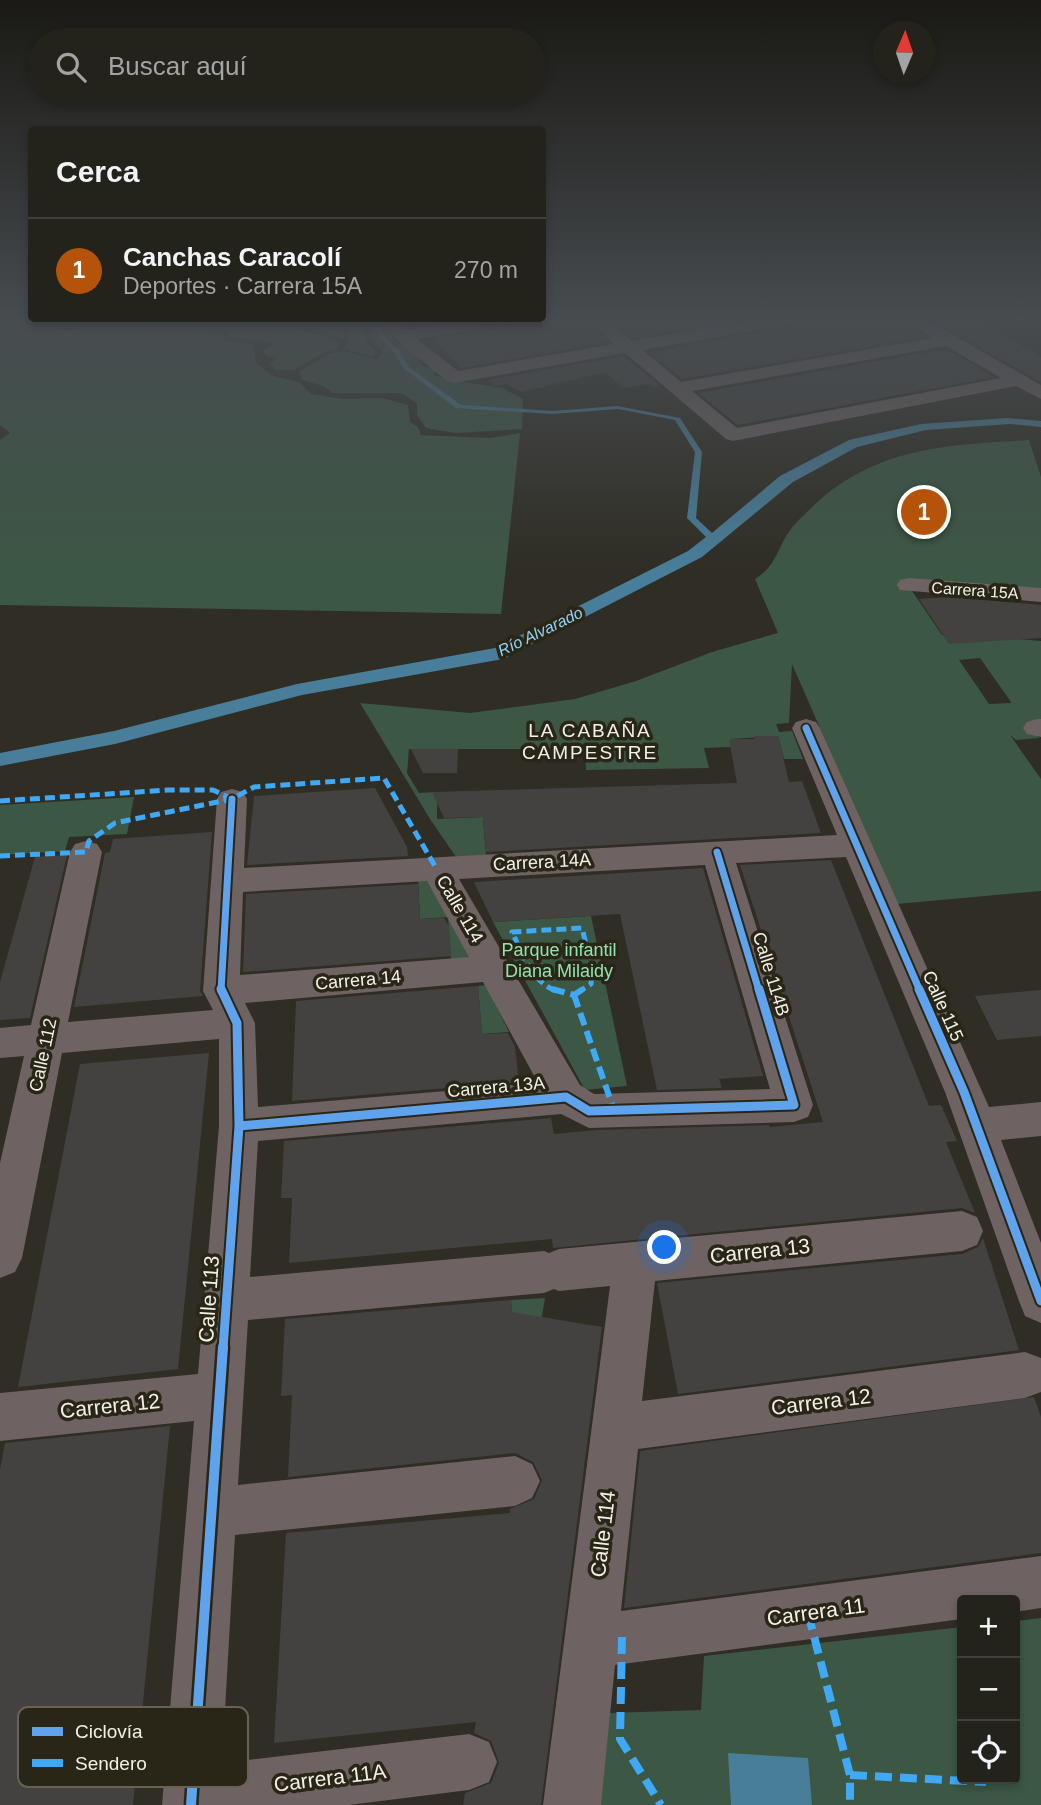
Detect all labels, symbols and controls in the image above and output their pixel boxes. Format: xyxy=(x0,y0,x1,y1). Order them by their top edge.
north arrow xyxy=(873,21,936,84)
search box xyxy=(28,28,546,105)
icon: search xyxy=(52,48,90,86)
text: Buscar aquí xyxy=(108,51,247,81)
text: Cerca xyxy=(56,155,139,188)
text: Canchas Caracolí xyxy=(123,242,341,272)
text: 1 xyxy=(73,257,85,283)
text: 270 m xyxy=(454,257,518,283)
text: Deportes · Carrera 15A xyxy=(123,273,362,299)
pin: 1 xyxy=(901,486,947,538)
street label: Carrera 15A xyxy=(931,579,1019,602)
water label: Río Alvarado xyxy=(495,604,585,659)
district label: LA CABAÑA CAMPESTRE xyxy=(522,720,658,763)
street label: Carrera 14A xyxy=(493,849,591,875)
street label: Calle 114 xyxy=(433,872,487,946)
street label: Calle 114B xyxy=(749,930,793,1018)
park label: Parque infantil Diana Milaidy xyxy=(501,940,617,981)
street label: Carrera 14 xyxy=(314,966,402,994)
street label: Calle 115 xyxy=(919,968,967,1044)
street label: Calle 112 xyxy=(25,1016,61,1094)
street label: Carrera 13A xyxy=(446,1073,546,1101)
your location xyxy=(647,1230,681,1264)
street label: Carrera 13 xyxy=(709,1234,811,1267)
street label: Calle 113 xyxy=(194,1255,223,1343)
street label: Carrera 12 xyxy=(770,1384,872,1419)
street label: Carrera 12 xyxy=(59,1389,161,1422)
street label: Calle 114 xyxy=(586,1489,619,1579)
street label: Carrera 11 xyxy=(765,1593,866,1630)
map controls xyxy=(957,1595,1020,1784)
button: + xyxy=(957,1595,1020,1658)
button: − xyxy=(957,1658,1020,1721)
legend xyxy=(18,1707,248,1787)
text: Ciclovía xyxy=(75,1721,143,1742)
button: locate xyxy=(957,1721,1020,1784)
text: Sendero xyxy=(75,1753,147,1774)
street label: Carrera 11A xyxy=(273,1759,387,1796)

